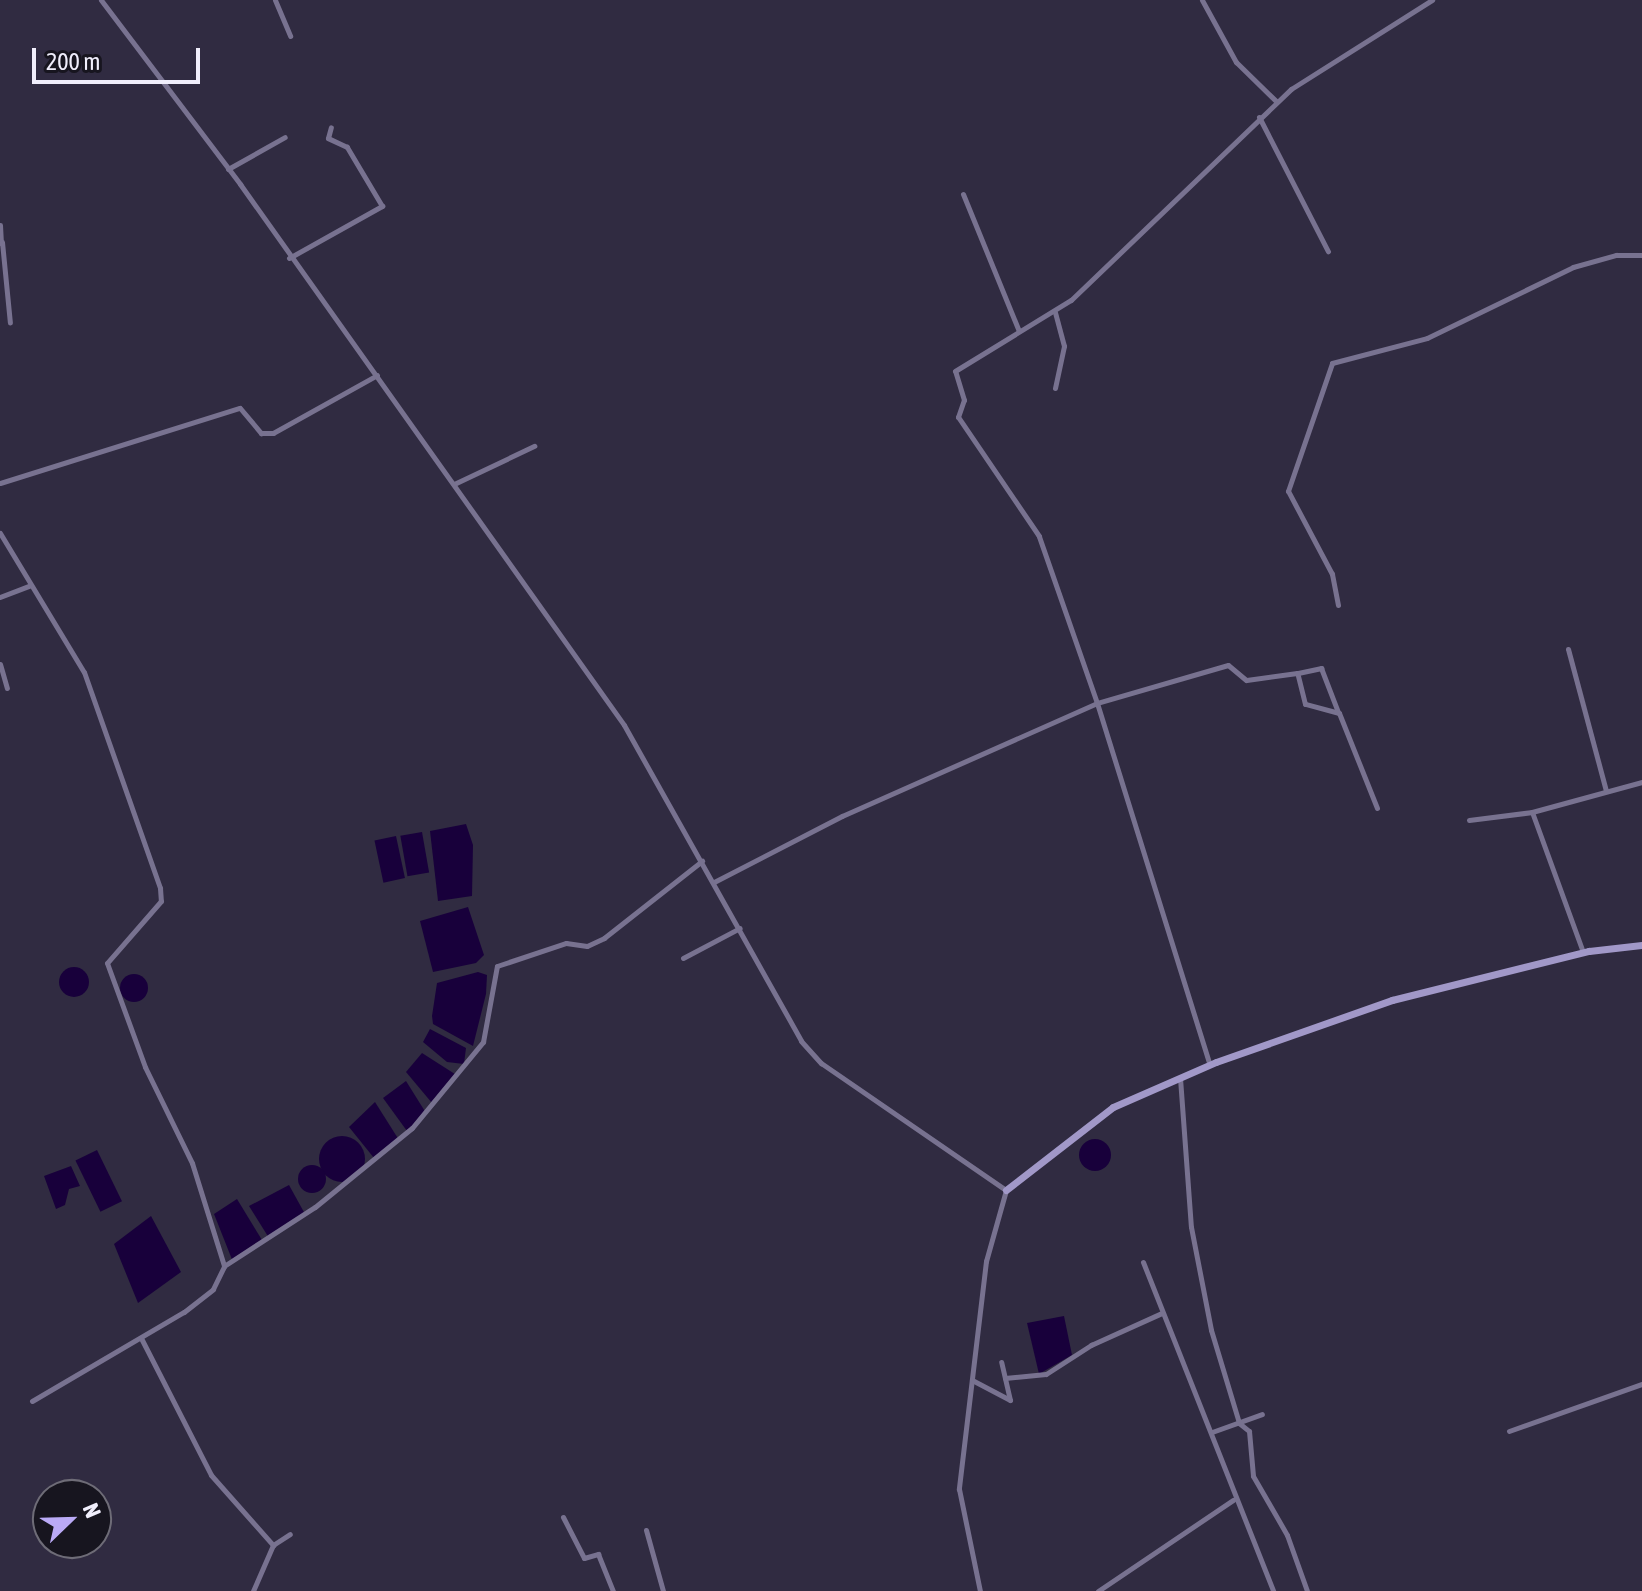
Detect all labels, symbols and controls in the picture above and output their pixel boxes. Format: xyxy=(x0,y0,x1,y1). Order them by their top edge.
scale bar xyxy=(36,32,204,82)
text: 200 m xyxy=(46,48,100,75)
north arrow xyxy=(32,1479,112,1559)
text: N xyxy=(78,1499,107,1521)

